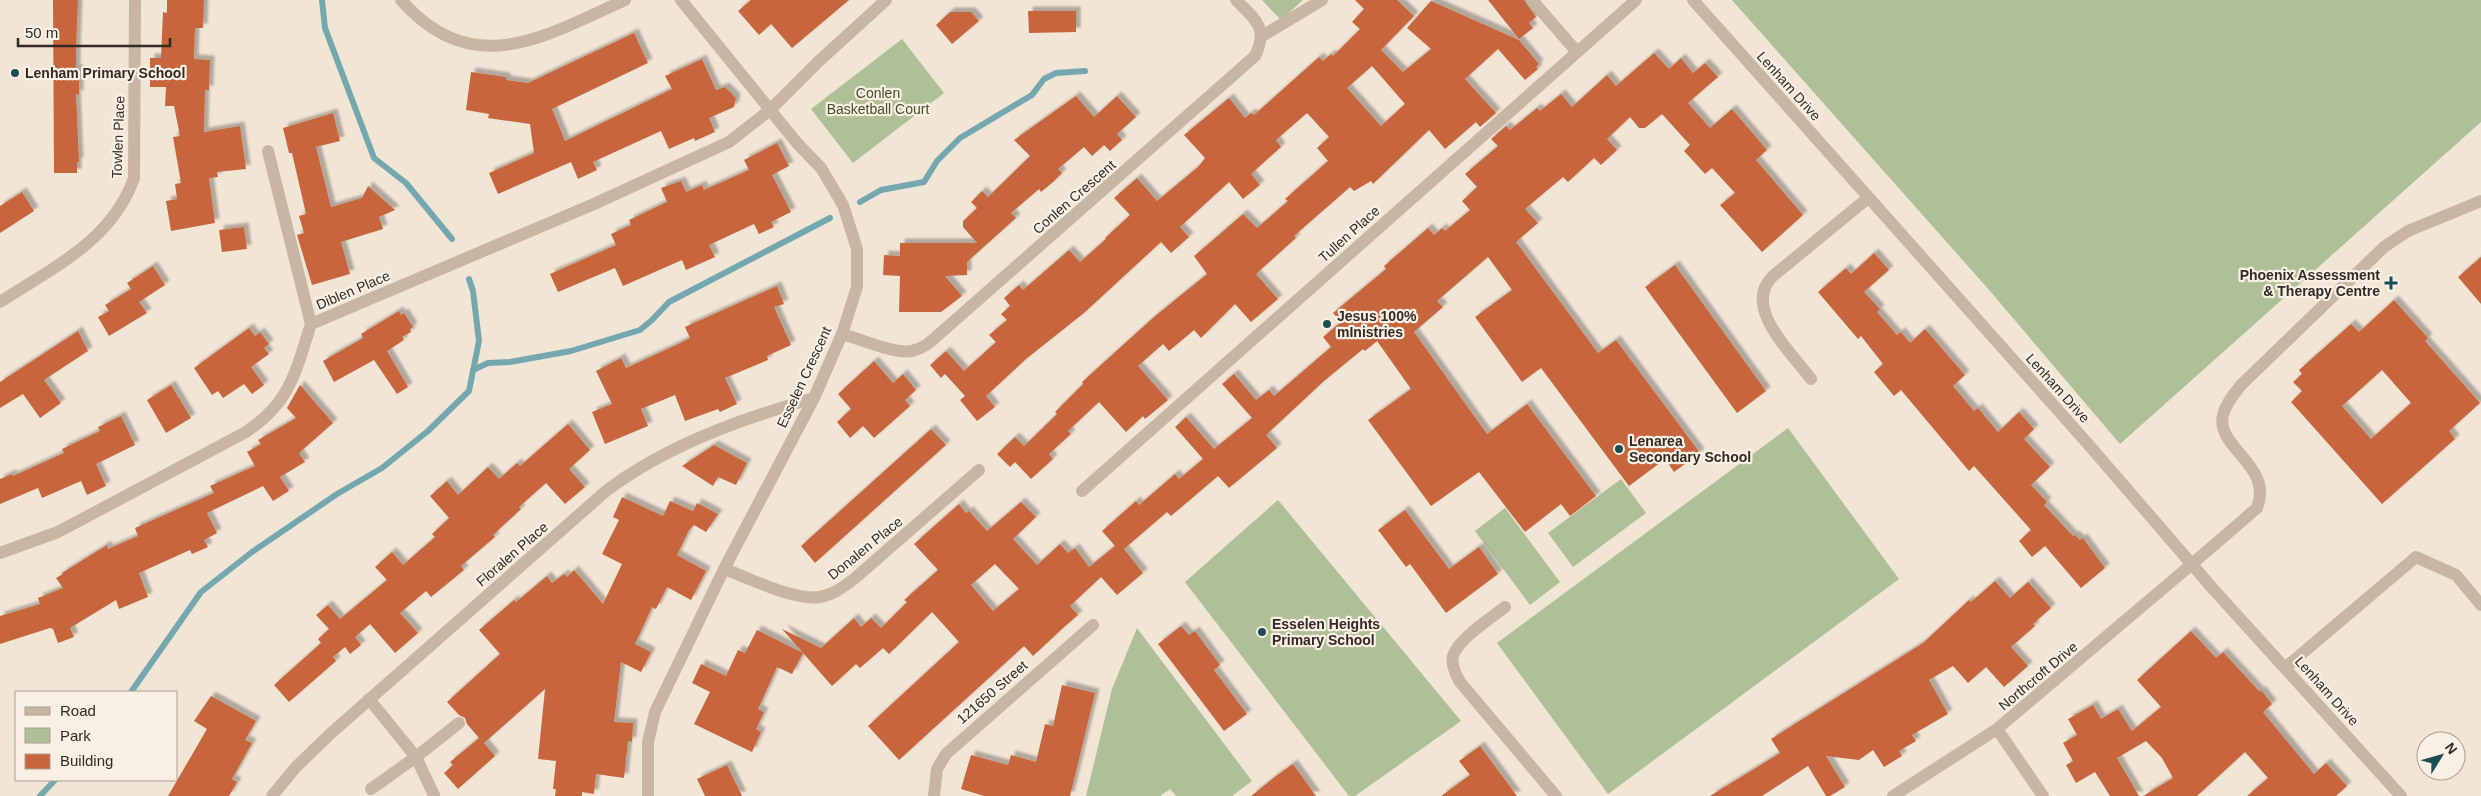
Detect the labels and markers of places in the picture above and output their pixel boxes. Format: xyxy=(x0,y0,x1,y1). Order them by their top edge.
place label: Lenham Primary School xyxy=(25,65,185,81)
marker: Lenham Primary School xyxy=(9,67,21,79)
place label: Phoenix Assessment & Therapy Centre xyxy=(2240,267,2380,299)
marker: Phoenix Assessment & Therapy Centre xyxy=(2384,276,2398,290)
place label: Jesus 100% mInistries xyxy=(1337,308,1417,340)
marker: Jesus 100% mInistries xyxy=(1321,318,1333,330)
place label: Lenarea Secondary School xyxy=(1629,433,1751,465)
marker: Lenarea Secondary School xyxy=(1613,443,1625,455)
place label: Esselen Heights Primary School xyxy=(1272,616,1380,648)
marker: Esselen Heights Primary School xyxy=(1256,626,1268,638)

